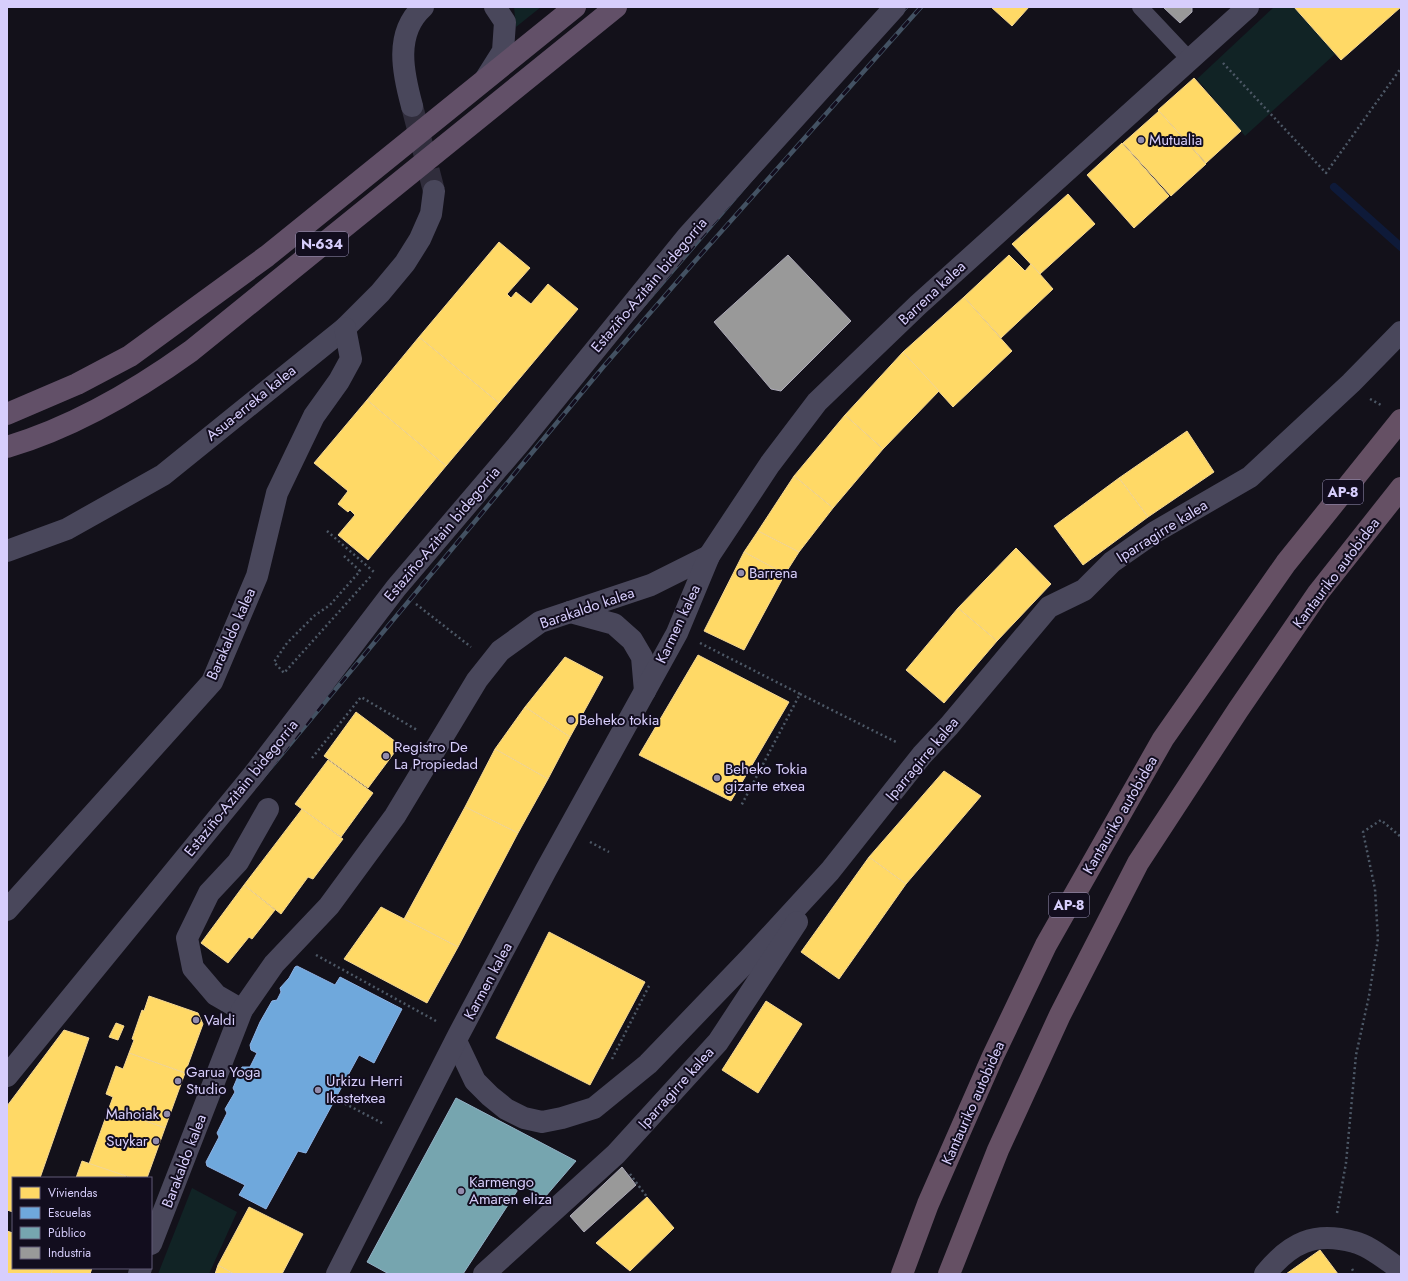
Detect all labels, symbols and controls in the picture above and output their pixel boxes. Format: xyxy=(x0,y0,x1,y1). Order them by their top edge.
place label: Mutualia xyxy=(1149,129,1202,151)
marker: Mutualia xyxy=(1136,135,1146,145)
street label: Estaziño-Azitain bidegorria xyxy=(586,213,712,357)
road number: N-634 xyxy=(296,232,348,256)
street label: Barrena kalea xyxy=(893,256,971,330)
street label: Asua-erreka kalea xyxy=(201,360,301,446)
street label: Estaziño-Azitain bidegorria xyxy=(379,462,505,606)
road number: AP-8 xyxy=(1323,480,1363,504)
street label: Iparragirre kalea xyxy=(1112,494,1212,568)
street label: Kantauriko autobidea xyxy=(1287,513,1385,633)
place label: Barrena xyxy=(749,562,797,584)
marker: Barrena xyxy=(736,568,746,578)
street label: Karmen kalea xyxy=(650,581,706,667)
street label: Barakaldo kalea xyxy=(537,582,637,634)
street label: Barakaldo kalea xyxy=(201,584,261,684)
place label: Beheko tokia xyxy=(579,709,659,731)
street label: Iparragirre kalea xyxy=(880,712,964,806)
street label: Estaziño-Azitain bidegorria xyxy=(179,715,303,861)
marker: Beheko tokia xyxy=(566,715,576,725)
place label: Registro De La Propiedad xyxy=(394,736,478,775)
marker: Registro De La Propiedad xyxy=(381,751,391,761)
street label: Kantauriko autobidea xyxy=(1077,752,1163,878)
place label: Beheko Tokia gizarte etxea xyxy=(725,758,807,797)
marker: Beheko Tokia gizarte etxea xyxy=(712,773,722,783)
road number: AP-8 xyxy=(1049,893,1089,917)
street label: Karmen kalea xyxy=(458,938,518,1024)
place label: Valdi xyxy=(204,1009,236,1031)
marker: Valdi xyxy=(191,1015,201,1025)
street label: Kantauriko autobidea xyxy=(936,1038,1010,1168)
street label: Iparragirre kalea xyxy=(633,1042,719,1134)
place label: Garua Yoga Studio xyxy=(186,1061,260,1100)
place label: Urkizu Herri Ikastetxea xyxy=(326,1070,403,1109)
marker: Garua Yoga Studio xyxy=(173,1076,183,1086)
marker: Urkizu Herri Ikastetxea xyxy=(313,1085,323,1095)
place label: Mahoiak xyxy=(106,1103,159,1125)
marker: Mahoiak xyxy=(162,1109,172,1119)
street label: Barakaldo kalea xyxy=(156,1111,212,1211)
place label: Suykar xyxy=(106,1130,149,1152)
marker: Suykar xyxy=(151,1136,161,1146)
place label: Karmengo Amaren eliza xyxy=(469,1171,552,1210)
legend xyxy=(12,1177,152,1269)
text: Viviendas xyxy=(48,1184,98,1202)
marker: Karmengo Amaren eliza xyxy=(456,1186,466,1196)
text: Escuelas xyxy=(48,1204,91,1222)
text: Público xyxy=(48,1224,86,1242)
text: Industria xyxy=(48,1244,91,1262)

